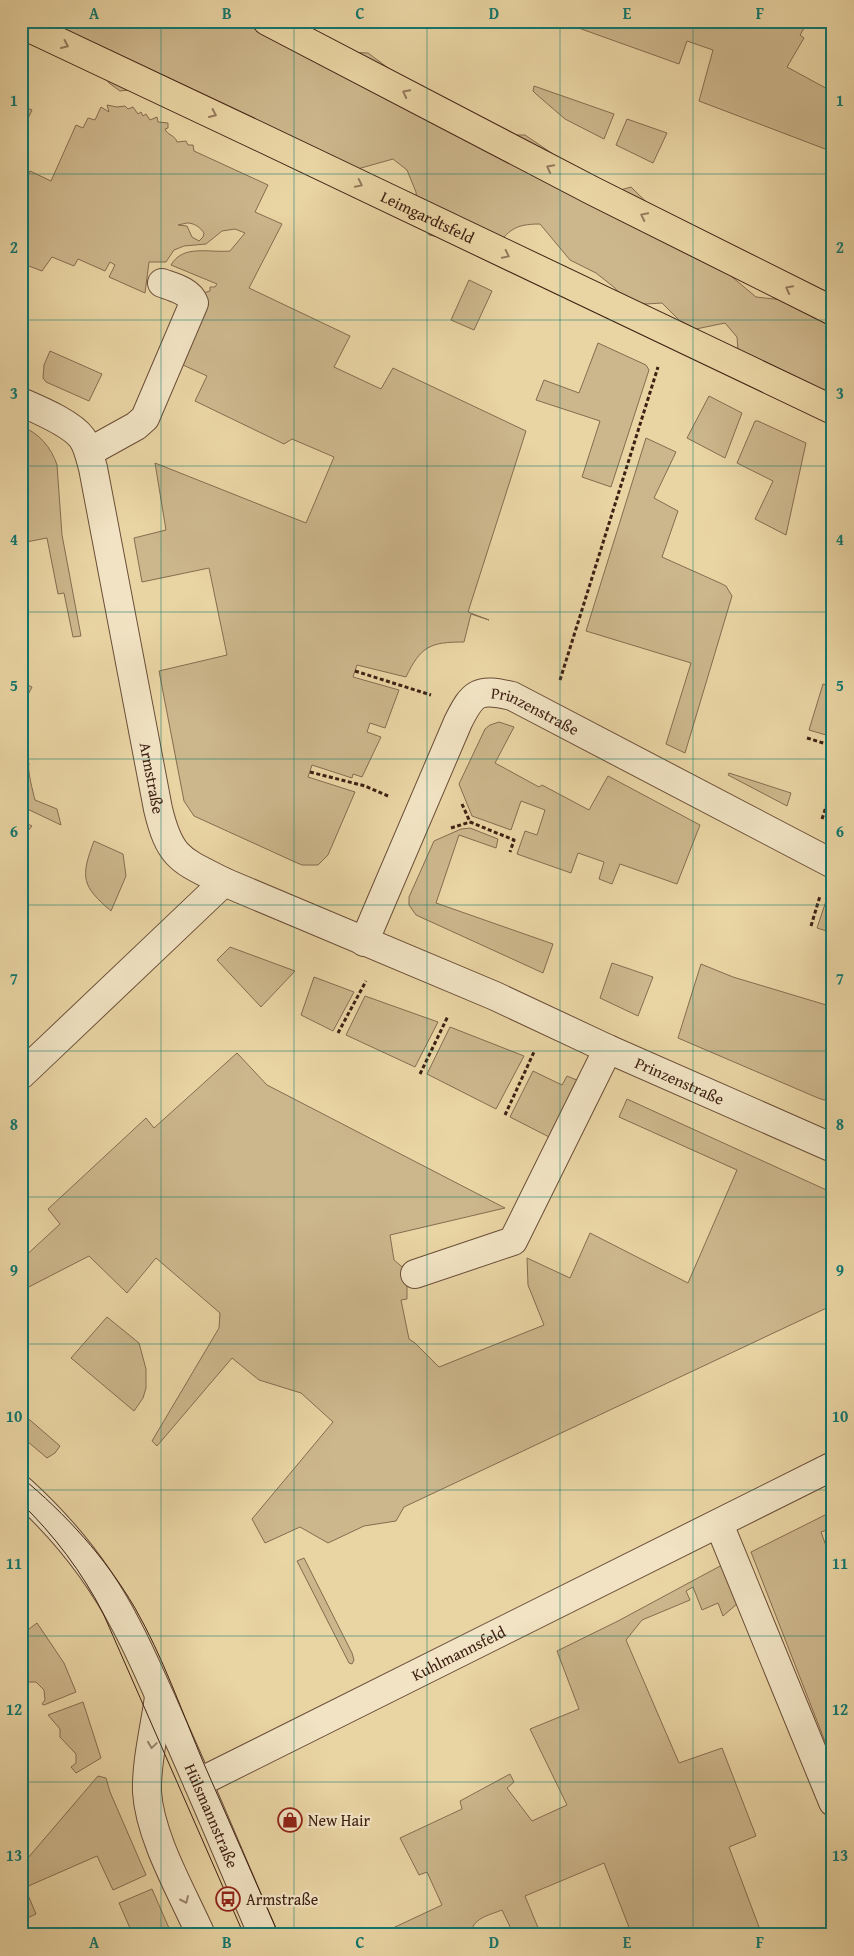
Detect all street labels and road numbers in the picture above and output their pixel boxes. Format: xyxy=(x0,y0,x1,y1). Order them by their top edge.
street label: Leimgardtsfeld xyxy=(377,184,479,250)
street label: Prinzenstraße xyxy=(490,680,583,741)
street label: Armstraße xyxy=(134,740,171,816)
street label: Prinzenstraße xyxy=(631,1050,728,1111)
street label: Kuhlmannsfeld xyxy=(407,1619,510,1687)
street label: Hülsmannstraße xyxy=(179,1759,245,1872)

